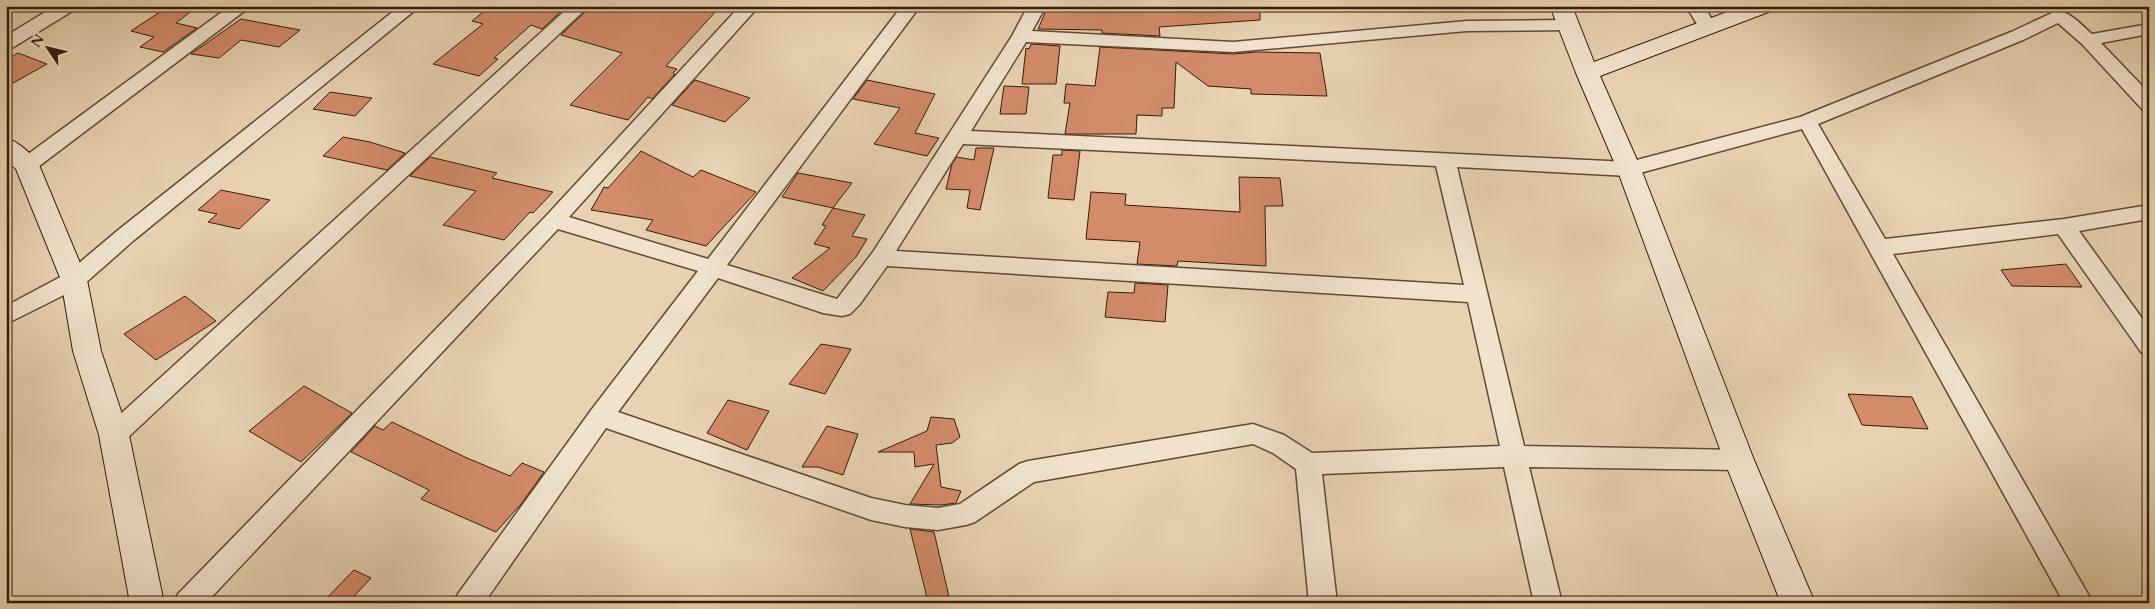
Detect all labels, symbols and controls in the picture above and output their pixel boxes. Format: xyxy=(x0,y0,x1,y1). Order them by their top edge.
north arrow xyxy=(22,22,72,72)
text: N xyxy=(26,30,49,51)

